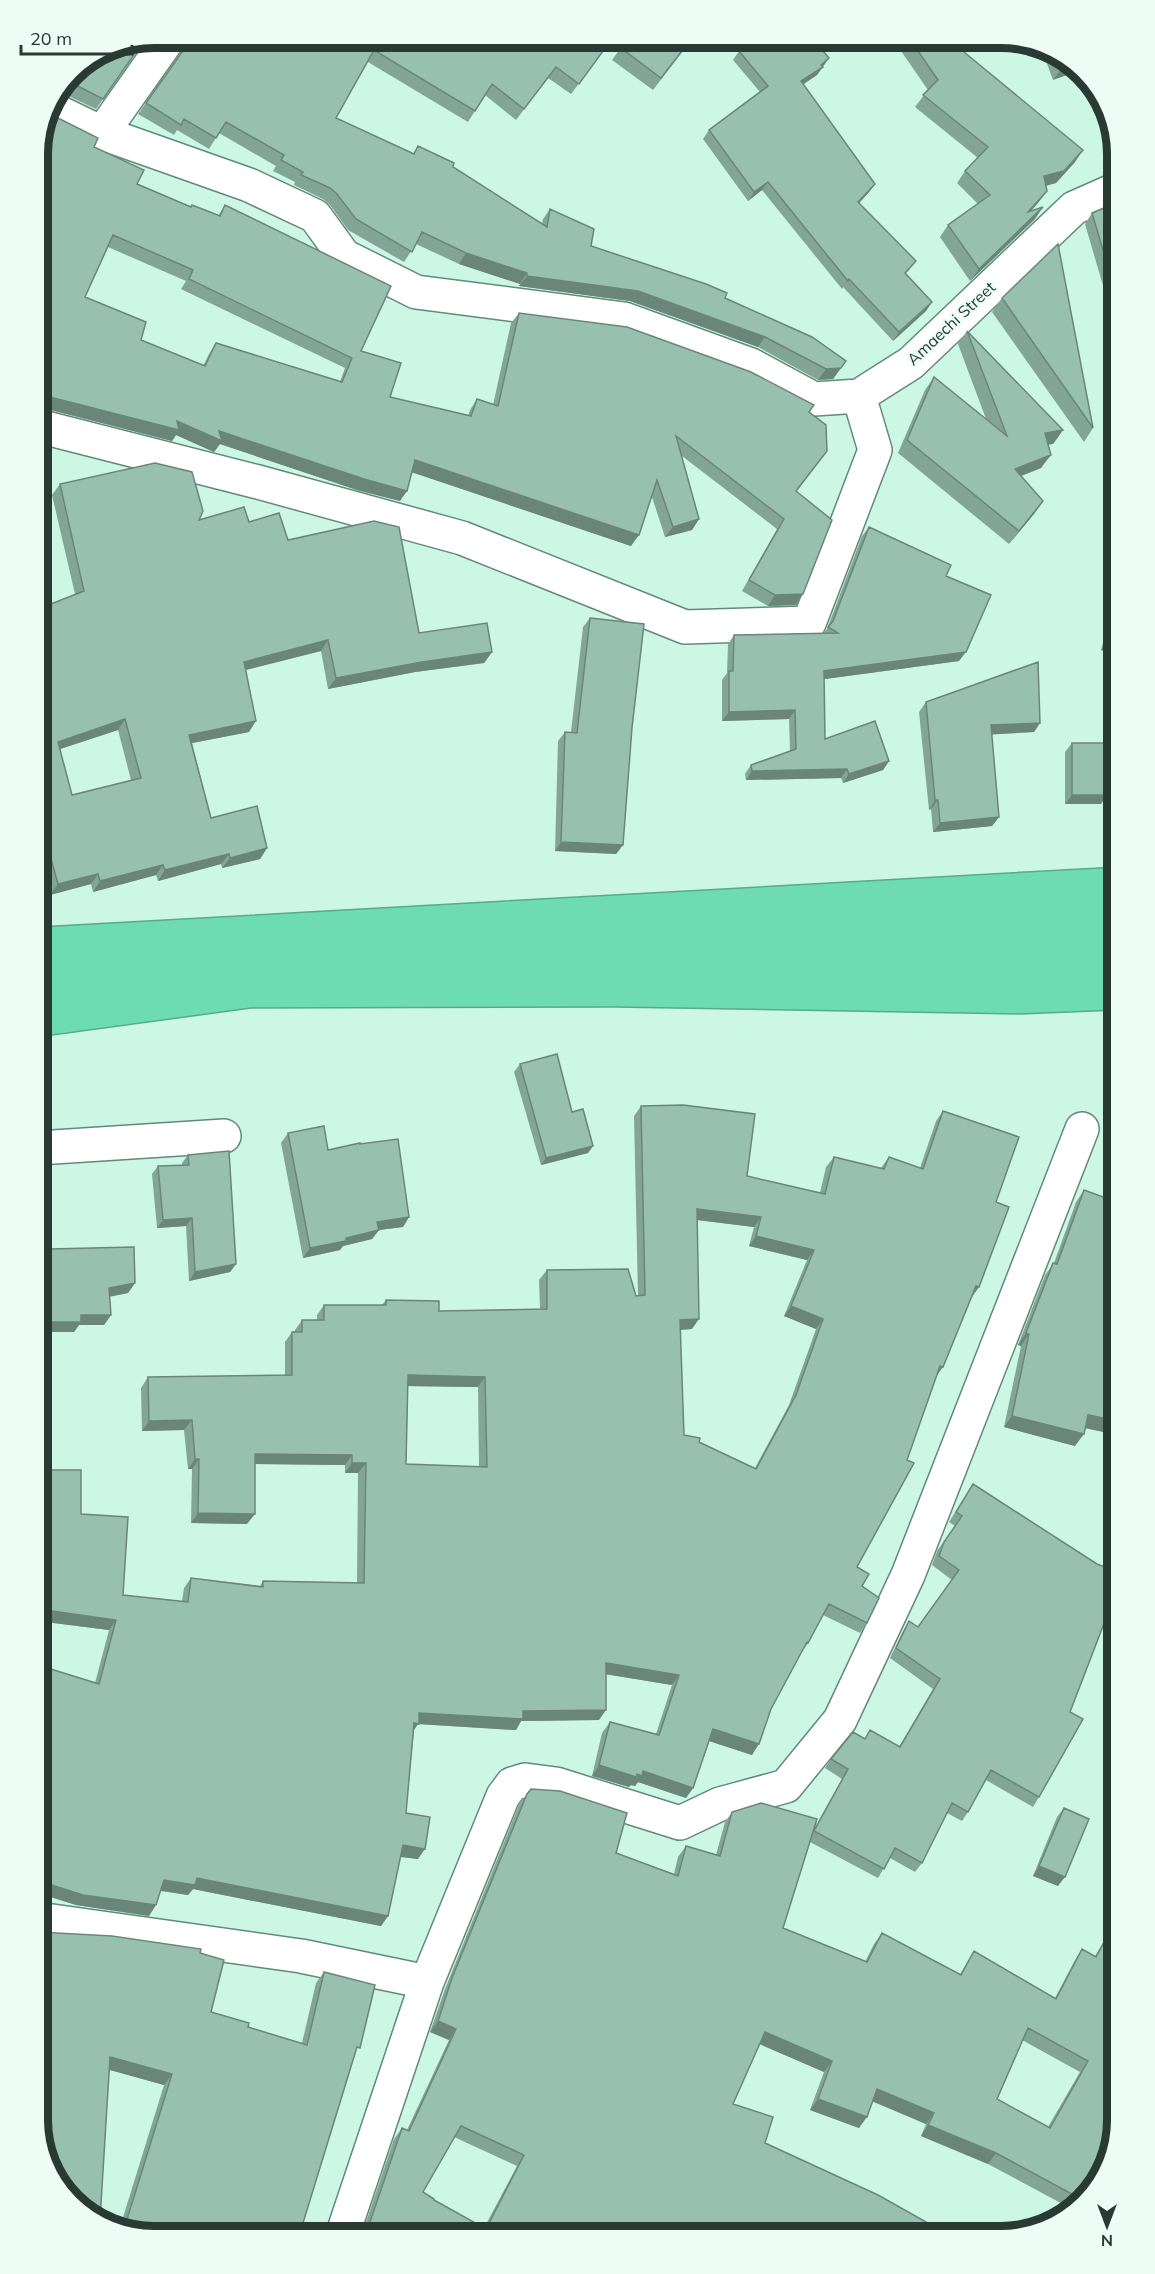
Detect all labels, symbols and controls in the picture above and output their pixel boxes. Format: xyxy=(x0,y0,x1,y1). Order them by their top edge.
scale bar xyxy=(21,18,132,56)
text: 20 m xyxy=(30,27,72,50)
street label: Amaechi Street xyxy=(903,277,1000,369)
north arrow xyxy=(1077,2196,1137,2256)
text: N xyxy=(1101,2231,1113,2251)

